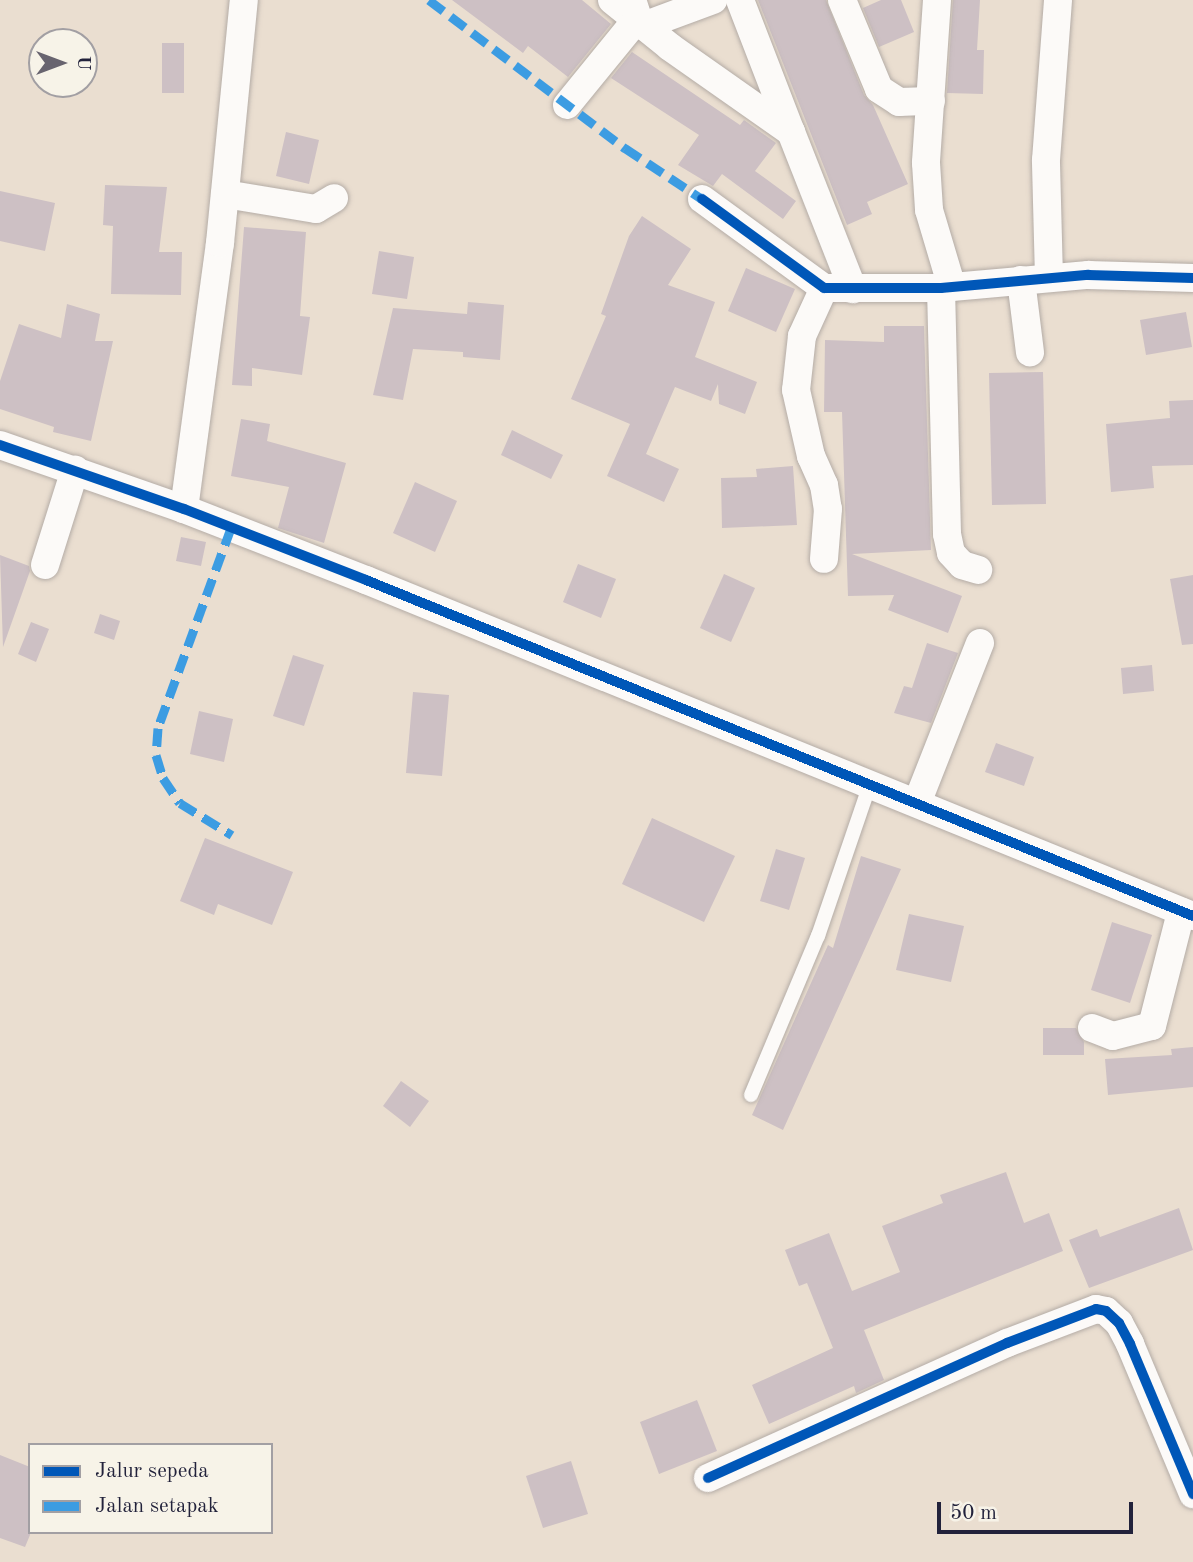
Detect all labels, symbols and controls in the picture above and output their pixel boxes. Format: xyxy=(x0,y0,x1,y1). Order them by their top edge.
north arrow xyxy=(28,28,98,98)
text: U xyxy=(73,55,92,71)
legend xyxy=(28,1443,273,1534)
text: Jalur sepeda xyxy=(95,1461,209,1482)
scale bar xyxy=(941,1488,1137,1532)
text: Jalan setapak xyxy=(95,1496,219,1517)
text: 50 m xyxy=(950,1503,997,1524)

